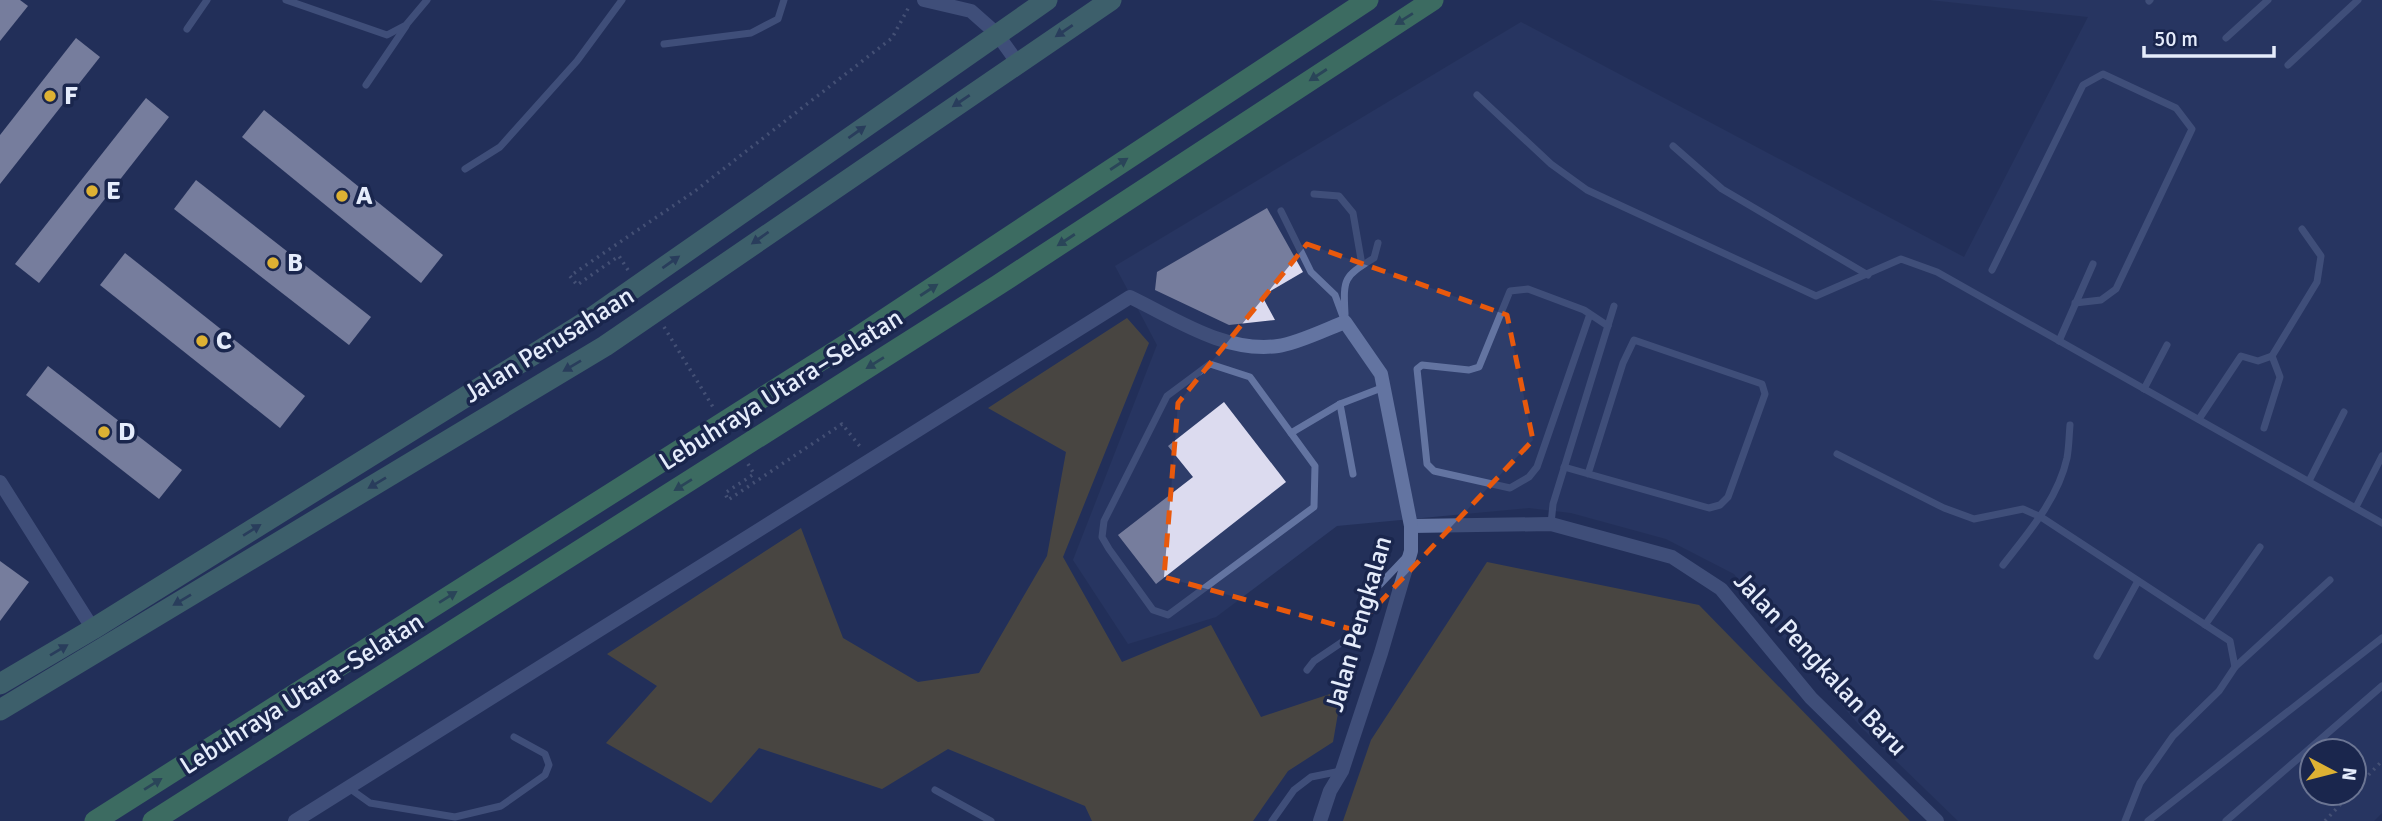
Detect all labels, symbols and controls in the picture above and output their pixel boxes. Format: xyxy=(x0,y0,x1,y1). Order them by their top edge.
one-way arrow xyxy=(1394,12,1414,25)
scale bar xyxy=(2144,14,2274,58)
one-way arrow xyxy=(1055,24,1073,38)
text: 50 m xyxy=(2154,26,2198,52)
one-way arrow xyxy=(1309,68,1327,82)
place label: F xyxy=(64,80,78,112)
marker: F xyxy=(42,88,58,104)
one-way arrow xyxy=(952,94,970,108)
one-way arrow xyxy=(848,125,866,139)
one-way arrow xyxy=(1109,158,1129,171)
place label: E xyxy=(106,175,121,207)
place label: A xyxy=(356,180,373,212)
marker: E xyxy=(84,183,100,199)
marker: A xyxy=(334,188,350,204)
one-way arrow xyxy=(751,231,769,245)
one-way arrow xyxy=(1057,234,1076,247)
place label: B xyxy=(287,247,303,279)
marker: B xyxy=(265,255,281,271)
one-way arrow xyxy=(662,255,680,269)
street label: Jalan Perusahaan xyxy=(458,280,640,410)
one-way arrow xyxy=(919,283,939,296)
street label: Lebuhraya Utara–Selatan xyxy=(653,302,909,478)
place label: C xyxy=(216,325,232,357)
marker: C xyxy=(194,333,210,349)
one-way arrow xyxy=(865,357,885,370)
one-way arrow xyxy=(563,359,582,372)
place label: D xyxy=(118,416,135,448)
marker: D xyxy=(96,424,112,440)
one-way arrow xyxy=(368,477,387,489)
one-way arrow xyxy=(673,479,693,492)
one-way arrow xyxy=(243,523,262,536)
street label: Jalan Pengkalan xyxy=(1319,533,1399,715)
street label: Jalan Pengkalan Baru xyxy=(1727,565,1913,763)
one-way arrow xyxy=(439,590,458,603)
one-way arrow xyxy=(173,594,192,606)
street label: Lebuhraya Utara–Selatan xyxy=(174,606,430,782)
one-way arrow xyxy=(49,643,68,656)
north arrow xyxy=(2298,737,2368,807)
text: N xyxy=(2336,766,2362,782)
one-way arrow xyxy=(143,778,163,791)

